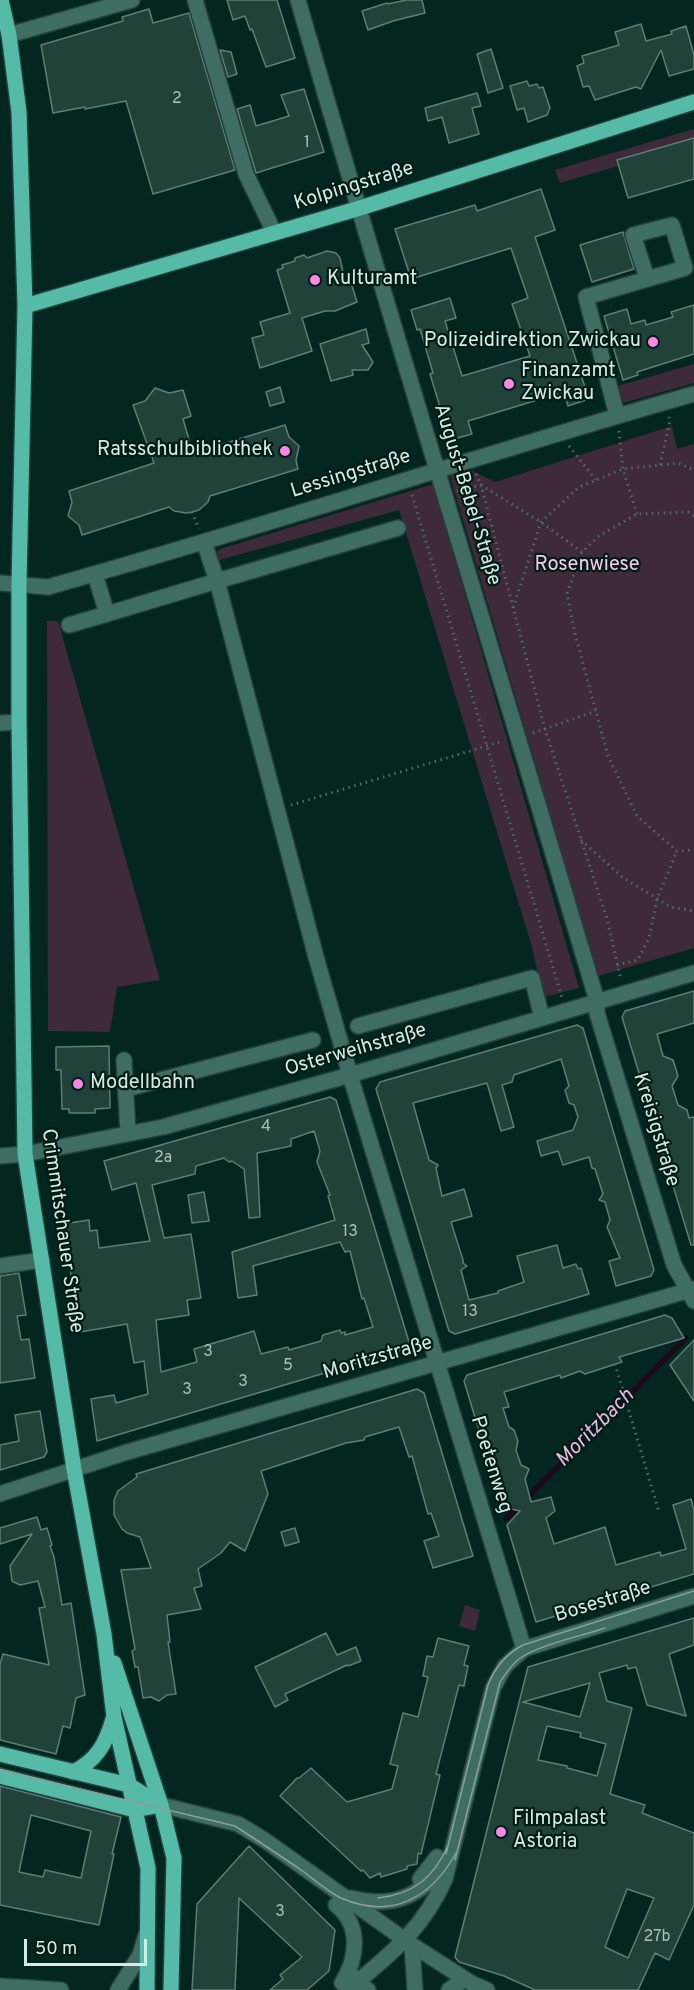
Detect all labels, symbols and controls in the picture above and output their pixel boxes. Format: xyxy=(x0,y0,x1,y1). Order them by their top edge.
house number: 2 xyxy=(172,90,182,110)
house number: 1 xyxy=(304,134,310,154)
street label: Kolpingstraße xyxy=(291,157,417,217)
place label: Kulturamt xyxy=(327,268,417,292)
marker: Kulturamt xyxy=(308,273,322,287)
place label: Polizeidirektion Zwickau xyxy=(424,330,641,354)
marker: Polizeidirektion Zwickau xyxy=(646,335,660,349)
place label: Finanzamt Zwickau xyxy=(521,360,616,407)
marker: Finanzamt Zwickau xyxy=(502,377,516,391)
street label: August-Bebel-Straße xyxy=(427,401,505,589)
place label: Ratsschulbibliothek xyxy=(97,439,273,463)
marker: Ratsschulbibliothek xyxy=(278,444,292,458)
street label: Lessingstraße xyxy=(288,445,414,505)
park label: Rosenwiese xyxy=(535,554,639,578)
street label: Osterweihstraße xyxy=(282,1019,430,1083)
street label: Kreisigstraße xyxy=(626,1070,684,1190)
place label: Modellbahn xyxy=(90,1072,195,1096)
marker: Modellbahn xyxy=(71,1077,85,1091)
house number: 4 xyxy=(261,1118,271,1138)
street label: Crimmitschauer Straße xyxy=(35,1127,87,1335)
house number: 2a xyxy=(154,1149,172,1169)
house number: 13 xyxy=(342,1223,358,1243)
house number: 13 xyxy=(462,1303,478,1323)
street label: Moritzstraße xyxy=(320,1332,436,1386)
house number: 3 xyxy=(203,1343,213,1363)
house number: 5 xyxy=(283,1357,293,1377)
house number: 3 xyxy=(238,1373,248,1393)
house number: 3 xyxy=(182,1381,192,1401)
water label: Moritzbach xyxy=(552,1385,640,1473)
street label: Poetenweg xyxy=(464,1413,516,1517)
street label: Bosestraße xyxy=(552,1577,654,1629)
place label: Filmpalast Astoria xyxy=(513,1808,606,1855)
marker: Filmpalast Astoria xyxy=(494,1825,508,1839)
house number: 3 xyxy=(275,1903,285,1923)
scale bar xyxy=(27,1927,150,1965)
house number: 27b xyxy=(644,1928,670,1948)
text: 50 m xyxy=(35,1938,77,1961)

